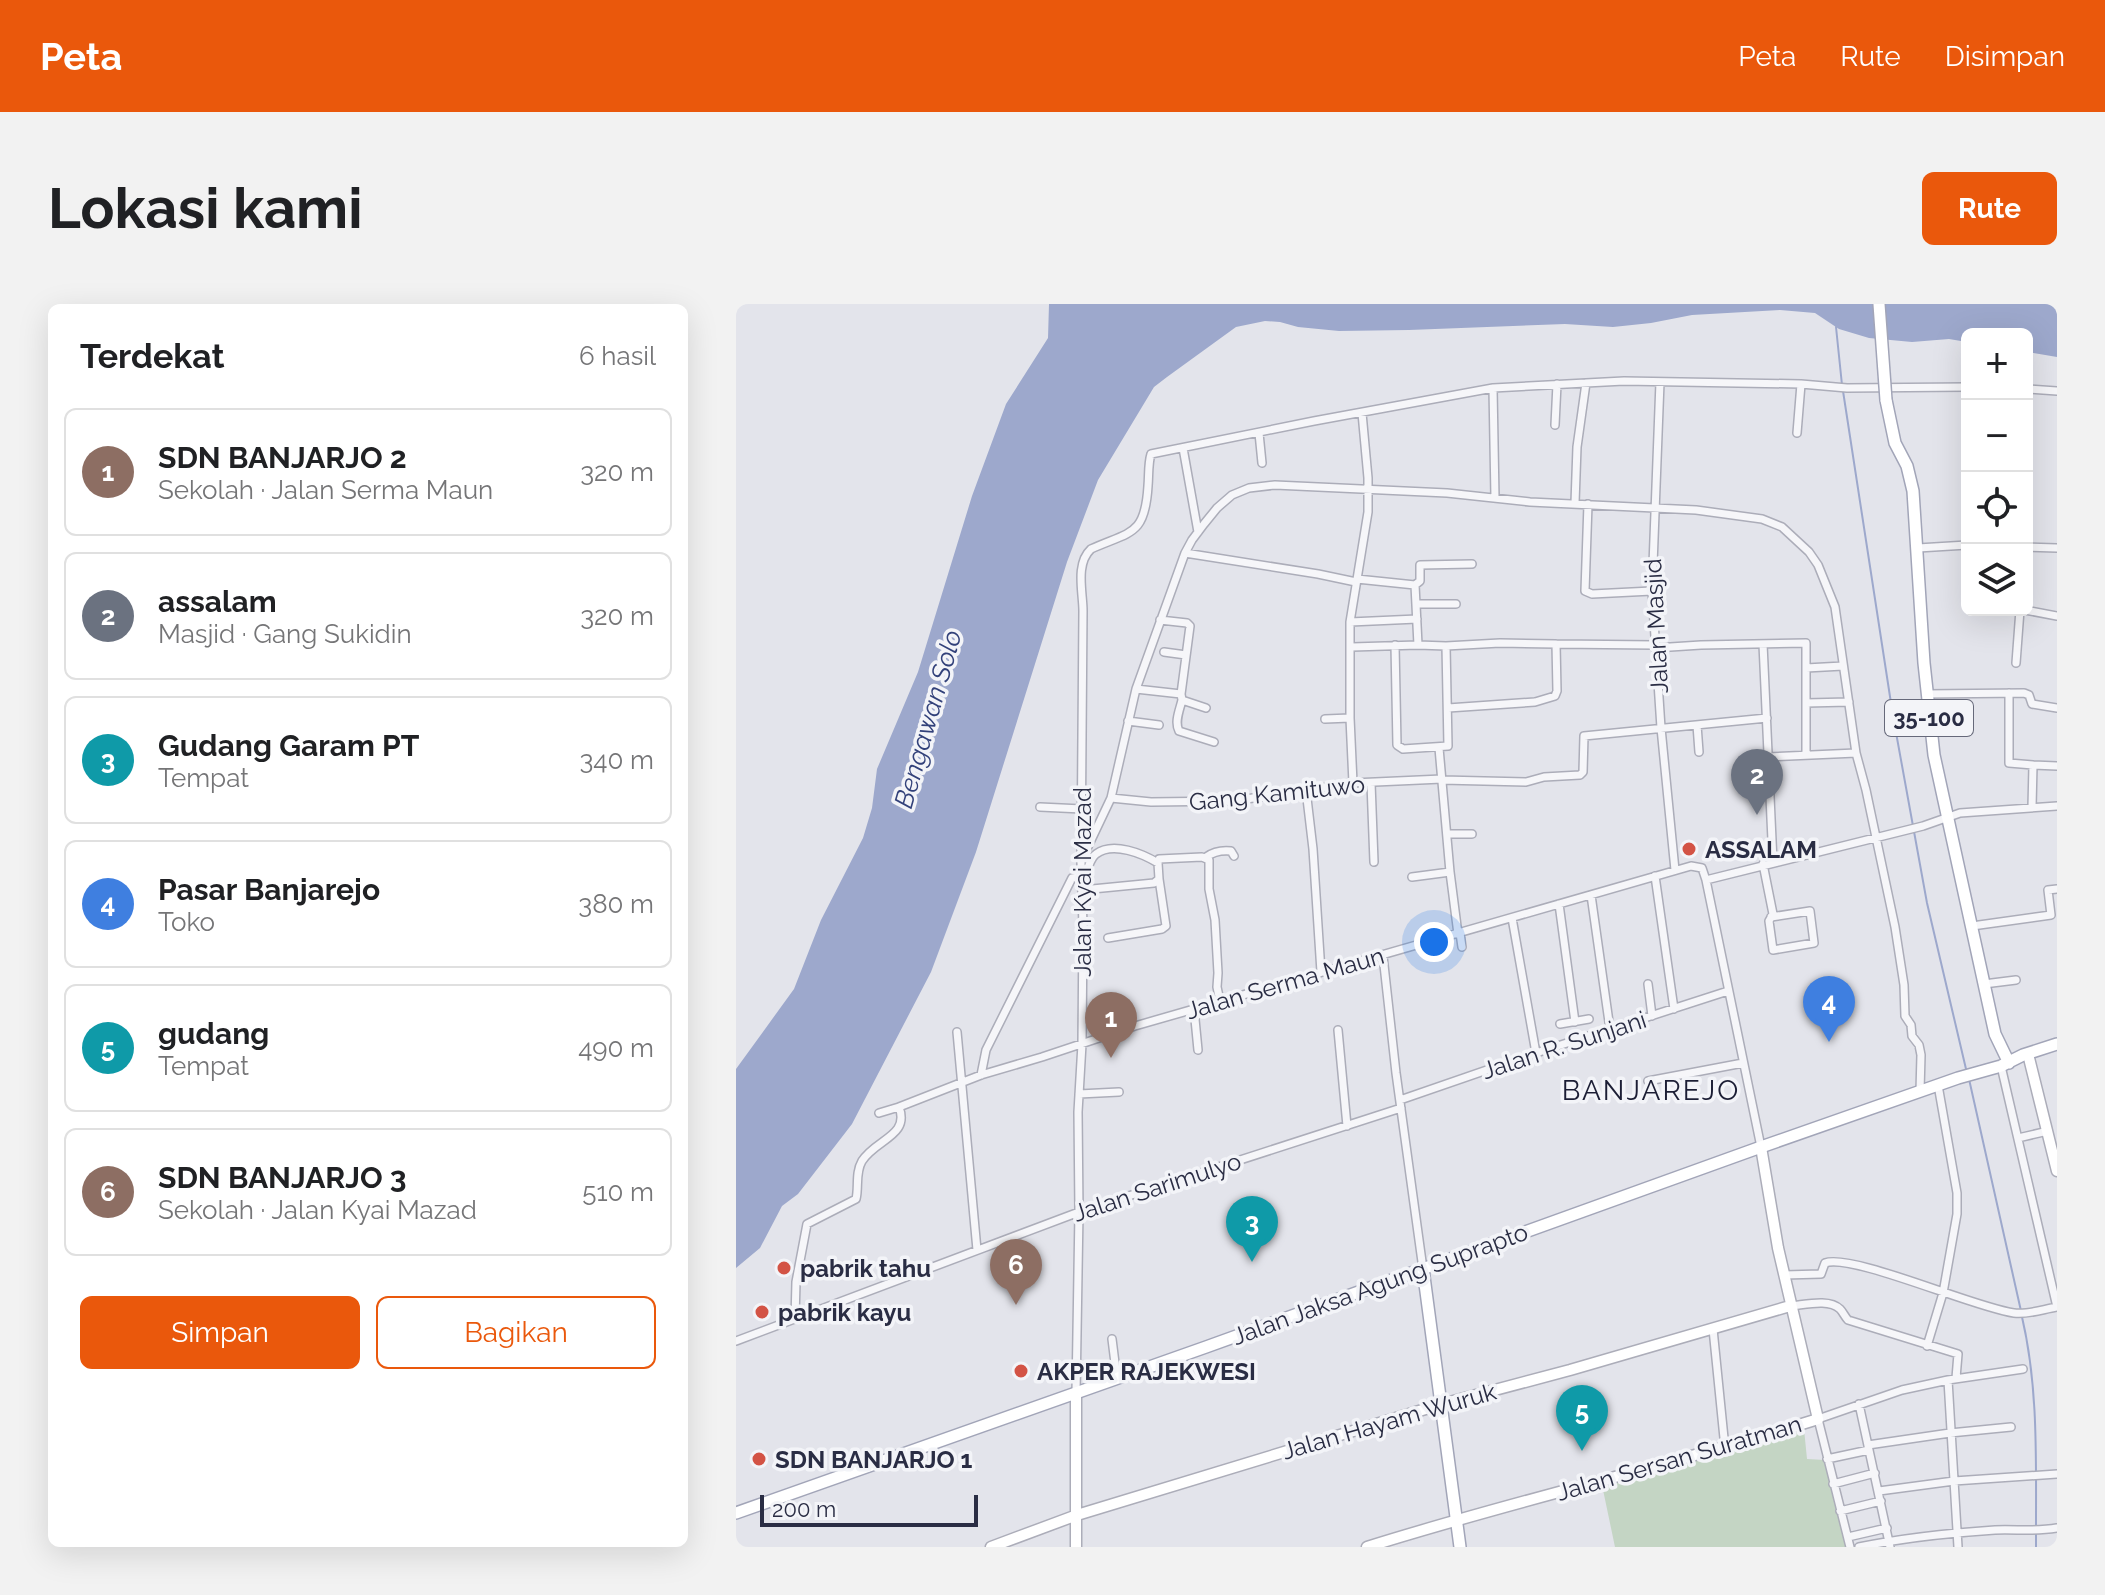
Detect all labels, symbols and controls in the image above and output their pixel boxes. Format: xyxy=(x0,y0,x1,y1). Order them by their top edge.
text: Peta xyxy=(40,34,122,79)
text: Peta xyxy=(1738,40,1796,73)
text: Rute xyxy=(1840,40,1901,73)
text: Disimpan xyxy=(1945,40,2065,73)
button: Rute xyxy=(1922,172,2057,245)
text: Lokasi kami xyxy=(48,175,362,241)
map controls xyxy=(1961,328,2033,616)
button: + xyxy=(1961,328,2033,400)
text: Terdekat xyxy=(80,336,225,376)
text: 6 hasil xyxy=(579,341,656,371)
button: − xyxy=(1961,400,2033,472)
text: SDN BANJARJO 2 xyxy=(158,440,407,475)
text: 1 xyxy=(102,457,114,487)
text: 320 m xyxy=(580,457,654,487)
button: locate xyxy=(1961,472,2033,544)
text: Sekolah · Jalan Serma Maun xyxy=(158,475,493,505)
button: layers xyxy=(1961,544,2033,616)
street label: Jalan Masjid xyxy=(1638,558,1674,694)
text: assalam xyxy=(158,584,277,619)
text: 2 xyxy=(101,601,115,631)
text: 320 m xyxy=(580,601,654,631)
text: Masjid · Gang Sukidin xyxy=(158,619,412,649)
water label: Bengawan Solo xyxy=(888,627,968,811)
road number: 35-100 xyxy=(1885,700,1973,736)
text: Gudang Garam PT xyxy=(158,728,419,763)
text: 3 xyxy=(101,745,115,775)
text: 340 m xyxy=(579,745,654,775)
pin: 2 xyxy=(1731,749,1783,815)
text: Tempat xyxy=(158,763,249,793)
street label: Gang Kamituwo xyxy=(1188,769,1366,817)
street label: Jalan Kyai Mazad xyxy=(1068,787,1097,977)
place label: ASSALAM xyxy=(1705,835,1817,864)
marker: ASSALAM xyxy=(1680,840,1698,858)
text: Pasar Banjarejo xyxy=(158,872,380,907)
text: 4 xyxy=(101,889,115,919)
text: 380 m xyxy=(578,889,654,919)
text: Toko xyxy=(158,907,215,937)
your location xyxy=(1414,922,1454,962)
street label: Jalan Serma Maun xyxy=(1183,941,1387,1025)
pin: 4 xyxy=(1803,976,1855,1042)
pin: 1 xyxy=(1085,992,1137,1058)
street label: Jalan R. Sunjani xyxy=(1478,1005,1650,1085)
text: gudang xyxy=(158,1016,269,1051)
text: 5 xyxy=(101,1033,115,1063)
text: 490 m xyxy=(578,1033,654,1063)
text: Tempat xyxy=(158,1051,249,1081)
district label: BANJAREJO xyxy=(1562,1074,1740,1107)
street label: Jalan Sarimulyo xyxy=(1069,1146,1245,1228)
text: SDN BANJARJO 3 xyxy=(158,1160,407,1195)
text: 6 xyxy=(100,1177,116,1207)
text: 510 m xyxy=(582,1177,654,1207)
text: Sekolah · Jalan Kyai Mazad xyxy=(158,1195,477,1225)
pin: 3 xyxy=(1226,1196,1278,1262)
street label: Jalan Jaksa Agung Suprapto xyxy=(1228,1217,1532,1351)
pin: 6 xyxy=(990,1239,1042,1305)
place label: pabrik tahu xyxy=(800,1254,931,1283)
marker: pabrik tahu xyxy=(775,1259,793,1277)
button: Simpan xyxy=(80,1296,360,1369)
button: Bagikan xyxy=(376,1296,656,1369)
place label: pabrik kayu xyxy=(778,1298,911,1327)
marker: pabrik kayu xyxy=(753,1303,771,1321)
place label: AKPER RAJEKWESI xyxy=(1037,1357,1256,1386)
marker: AKPER RAJEKWESI xyxy=(1012,1362,1030,1380)
street label: Jalan Hayam Wuruk xyxy=(1279,1376,1500,1465)
pin: 5 xyxy=(1556,1385,1608,1451)
street label: Jalan Sersan Suratman xyxy=(1553,1409,1805,1507)
place label: SDN BANJARJO 1 xyxy=(775,1445,972,1474)
marker: SDN BANJARJO 1 xyxy=(750,1450,768,1468)
scale bar xyxy=(760,1491,978,1527)
text: 200 m xyxy=(772,1496,836,1522)

